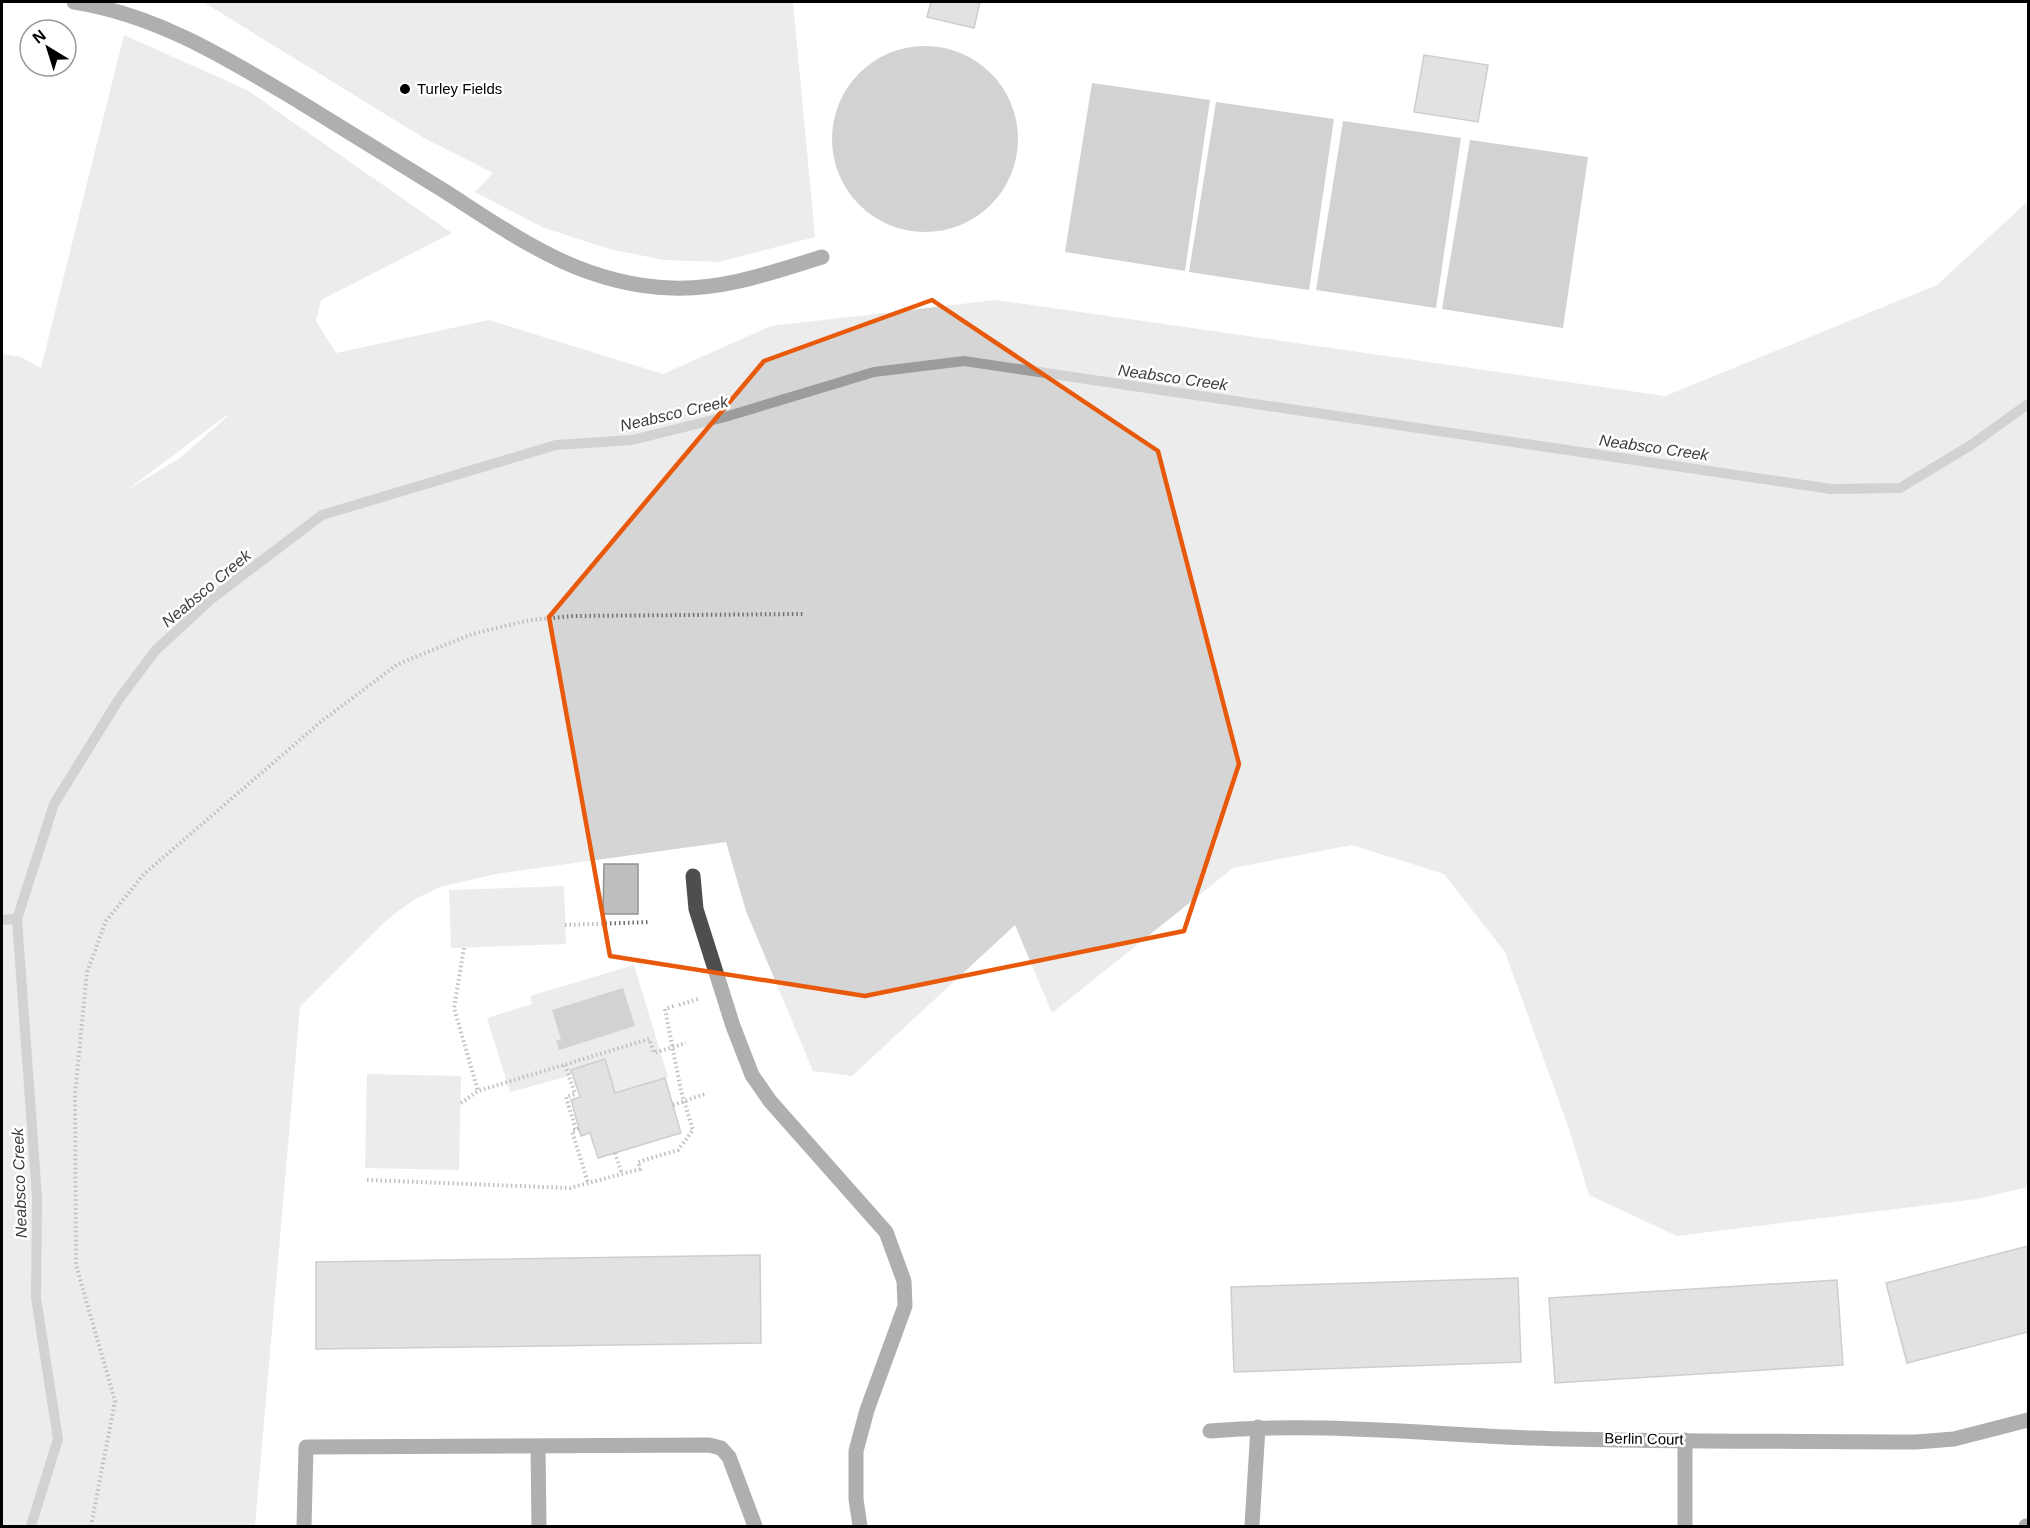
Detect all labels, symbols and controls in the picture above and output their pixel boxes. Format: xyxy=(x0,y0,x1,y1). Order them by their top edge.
north arrow xyxy=(18,18,78,78)
text: N xyxy=(29,26,49,47)
place label: Turley Fields xyxy=(417,80,502,97)
marker: Turley Fields xyxy=(398,82,412,96)
water label: Neabsco Creek xyxy=(1117,361,1230,394)
water label: Neabsco Creek xyxy=(618,393,731,434)
water label: Neabsco Creek xyxy=(1598,431,1711,464)
water label: Neabsco Creek xyxy=(159,546,255,630)
water label: Neabsco Creek xyxy=(9,1127,30,1238)
street label: Berlin Court xyxy=(1604,1429,1685,1448)

